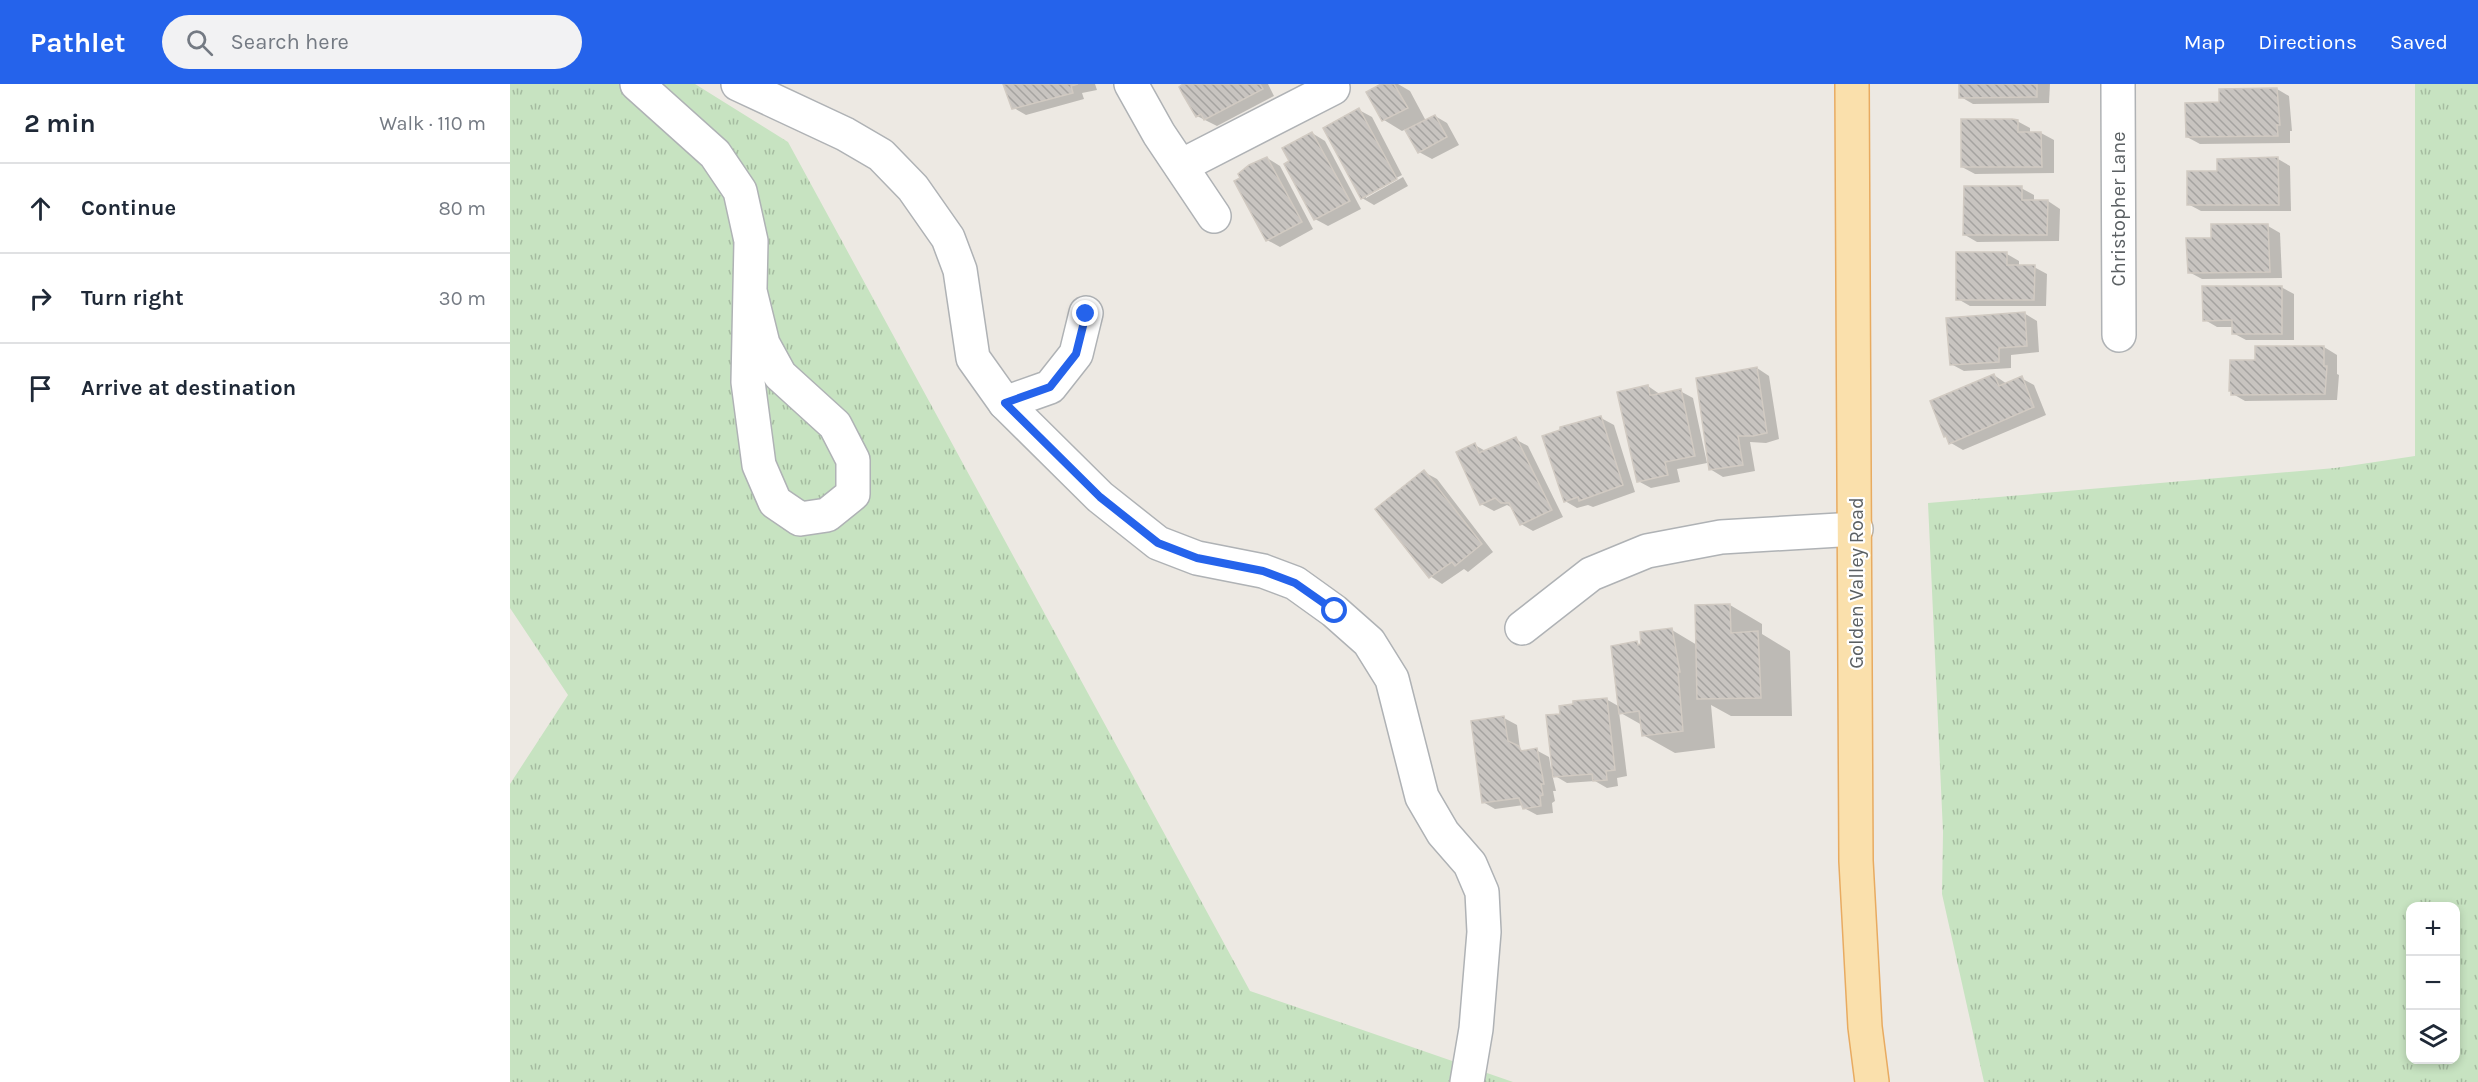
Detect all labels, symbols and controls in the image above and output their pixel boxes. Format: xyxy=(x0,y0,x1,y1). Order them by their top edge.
search box xyxy=(162,15,582,69)
text: Pathlet xyxy=(30,26,126,59)
icon: search xyxy=(183,26,216,59)
text: Search here xyxy=(231,29,349,55)
text: Map xyxy=(2184,30,2225,54)
text: Directions xyxy=(2258,30,2357,54)
text: Saved xyxy=(2390,30,2448,54)
text: 2 min xyxy=(24,108,96,139)
text: Walk · 110 m xyxy=(379,112,486,135)
street label: Christopher Lane xyxy=(2107,131,2130,287)
icon: ahead xyxy=(24,192,57,225)
text: Continue xyxy=(81,195,176,221)
text: 80 m xyxy=(438,197,486,220)
icon: right xyxy=(24,282,57,315)
text: Turn right xyxy=(81,285,184,311)
text: 30 m xyxy=(439,287,486,310)
route end xyxy=(1072,300,1098,326)
icon: arrive xyxy=(24,372,57,405)
text: Arrive at destination xyxy=(81,375,296,401)
street label: Golden Valley Road xyxy=(1845,497,1868,669)
route start xyxy=(1321,597,1347,623)
map controls xyxy=(2406,902,2460,1064)
button: + xyxy=(2406,902,2460,956)
button: − xyxy=(2406,956,2460,1010)
button: layers xyxy=(2406,1010,2460,1064)

